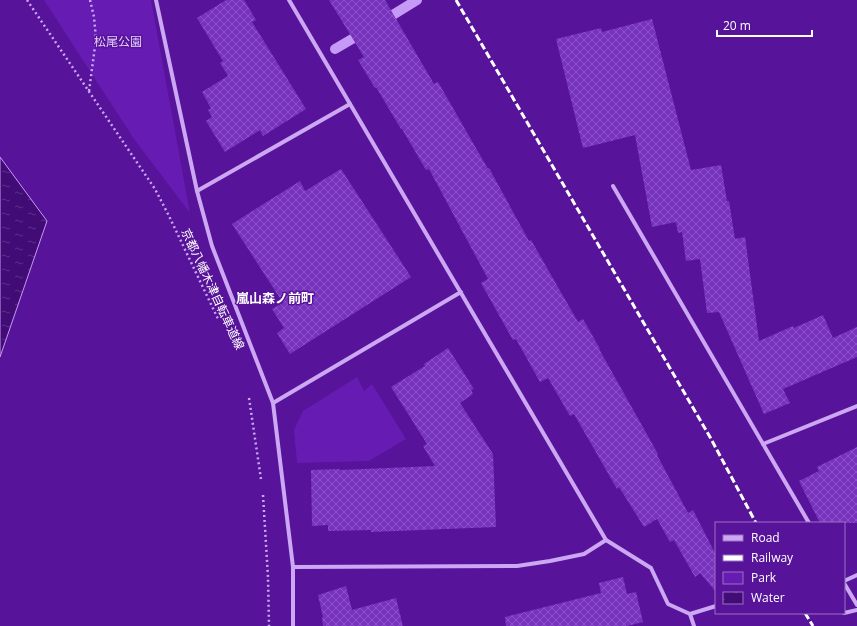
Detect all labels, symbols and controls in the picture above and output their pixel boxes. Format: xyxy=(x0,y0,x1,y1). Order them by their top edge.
scale bar xyxy=(717,12,812,38)
text: 20 m xyxy=(723,17,751,34)
park label: 松尾公園 xyxy=(94,33,142,50)
street label: 京都八幡木津自転車道線 xyxy=(177,226,249,352)
district label: 嵐山森ノ前町 xyxy=(236,289,314,307)
legend xyxy=(715,522,845,614)
text: Road xyxy=(751,529,780,546)
text: Railway xyxy=(751,549,794,566)
text: Park xyxy=(751,569,777,586)
text: Water xyxy=(751,589,785,606)

